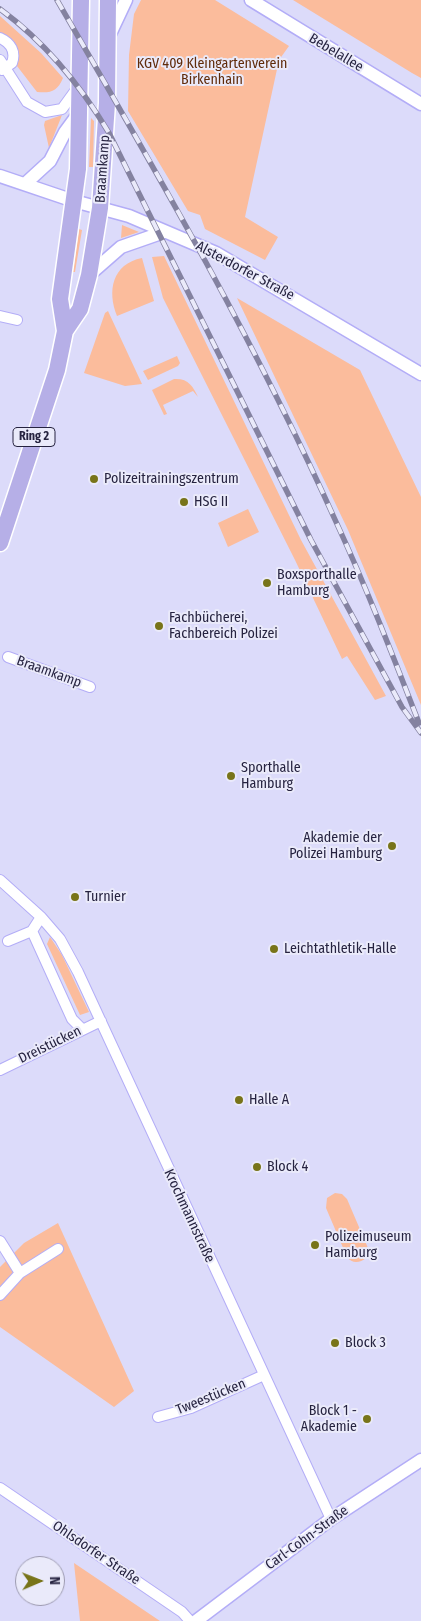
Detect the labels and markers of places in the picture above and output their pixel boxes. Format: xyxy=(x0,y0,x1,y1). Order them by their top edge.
place label: Polizeitrainingszentrum xyxy=(104,471,239,487)
marker: Polizeitrainingszentrum xyxy=(88,473,100,485)
place label: HSG II xyxy=(194,494,228,510)
marker: HSG II xyxy=(178,496,190,508)
place label: Boxsporthalle Hamburg xyxy=(277,567,357,600)
marker: Boxsporthalle Hamburg xyxy=(261,577,273,589)
place label: Fachbücherei, Fachbereich Polizei xyxy=(169,610,278,642)
marker: Fachbücherei, Fachbereich Polizei xyxy=(153,620,165,632)
place label: Sporthalle Hamburg xyxy=(241,760,301,792)
marker: Sporthalle Hamburg xyxy=(225,770,237,782)
place label: Akademie der Polizei Hamburg xyxy=(289,830,382,862)
marker: Akademie der Polizei Hamburg xyxy=(386,840,398,852)
place label: Turnier xyxy=(85,889,126,905)
marker: Turnier xyxy=(69,891,81,903)
place label: Leichtathletik-Halle xyxy=(284,941,396,957)
marker: Leichtathletik-Halle xyxy=(268,943,280,955)
place label: Halle A xyxy=(249,1092,289,1108)
marker: Halle A xyxy=(233,1094,245,1106)
place label: Block 4 xyxy=(267,1159,308,1175)
marker: Block 4 xyxy=(251,1161,263,1173)
place label: Polizeimuseum Hamburg xyxy=(325,1229,411,1262)
marker: Polizeimuseum Hamburg xyxy=(309,1239,321,1251)
place label: Block 3 xyxy=(345,1335,386,1351)
marker: Block 3 xyxy=(329,1337,341,1349)
place label: Block 1 - Akademie xyxy=(301,1403,357,1435)
marker: Block 1 - Akademie xyxy=(361,1413,373,1425)

